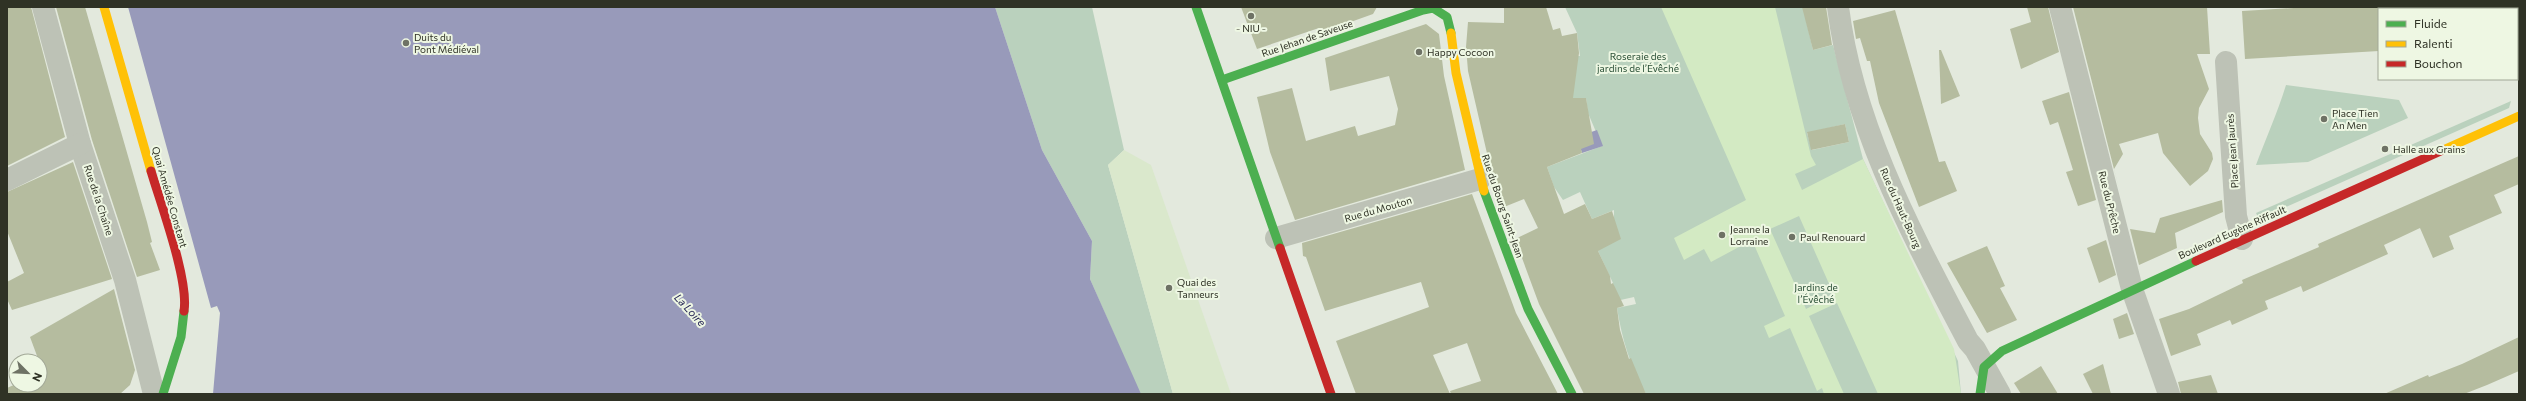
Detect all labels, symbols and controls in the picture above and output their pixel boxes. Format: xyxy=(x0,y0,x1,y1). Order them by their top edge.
legend xyxy=(2378,8,2518,80)
marker: ‑ NIU ‑ xyxy=(1246,11,1256,21)
text: Fluide xyxy=(2414,16,2447,30)
street label: Rue Jehan de Saveuse xyxy=(1260,17,1354,59)
place label: ‑ NIU ‑ xyxy=(1236,22,1266,34)
place label: Duits du Pont Médiéval xyxy=(414,31,479,55)
text: Ralenti xyxy=(2414,36,2453,50)
marker: Duits du Pont Médiéval xyxy=(401,38,411,48)
place label: Happy Cocoon xyxy=(1427,46,1494,58)
marker: Happy Cocoon xyxy=(1414,47,1424,57)
park label: Roseraie des jardins de l’Évêché xyxy=(1597,50,1679,74)
text: Bouchon xyxy=(2414,56,2462,70)
place label: Place Tien An Men xyxy=(2332,107,2378,131)
street label: Place Jean Jaurès xyxy=(2223,113,2241,189)
marker: Place Tien An Men xyxy=(2319,114,2329,124)
place label: Halle aux Grains xyxy=(2393,143,2466,155)
marker: Halle aux Grains xyxy=(2380,144,2390,154)
street label: Quai Amédée Constant xyxy=(150,145,190,249)
street label: Rue du Bourg Saint-Jean xyxy=(1480,153,1526,259)
street label: Rue de la Chaîne xyxy=(82,163,116,237)
street label: Rue du Haut-Bourg xyxy=(1878,166,1924,251)
street label: Rue du Prêche xyxy=(2096,169,2124,235)
street label: Rue du Mouton xyxy=(1343,194,1413,224)
street label: Boulevard Eugène Riffault xyxy=(2176,203,2288,261)
place label: Jeanne la Lorraine xyxy=(1730,223,1770,247)
marker: Jeanne la Lorraine xyxy=(1717,230,1727,240)
place label: Paul Renouard xyxy=(1800,231,1866,243)
marker: Paul Renouard xyxy=(1787,232,1797,242)
place label: Quai des Tanneurs xyxy=(1177,276,1219,300)
park label: Jardins de l’Évêché xyxy=(1794,281,1838,305)
marker: Quai des Tanneurs xyxy=(1164,283,1174,293)
water label: La Loire xyxy=(672,291,709,329)
north arrow xyxy=(8,353,48,393)
text: N xyxy=(30,371,45,384)

